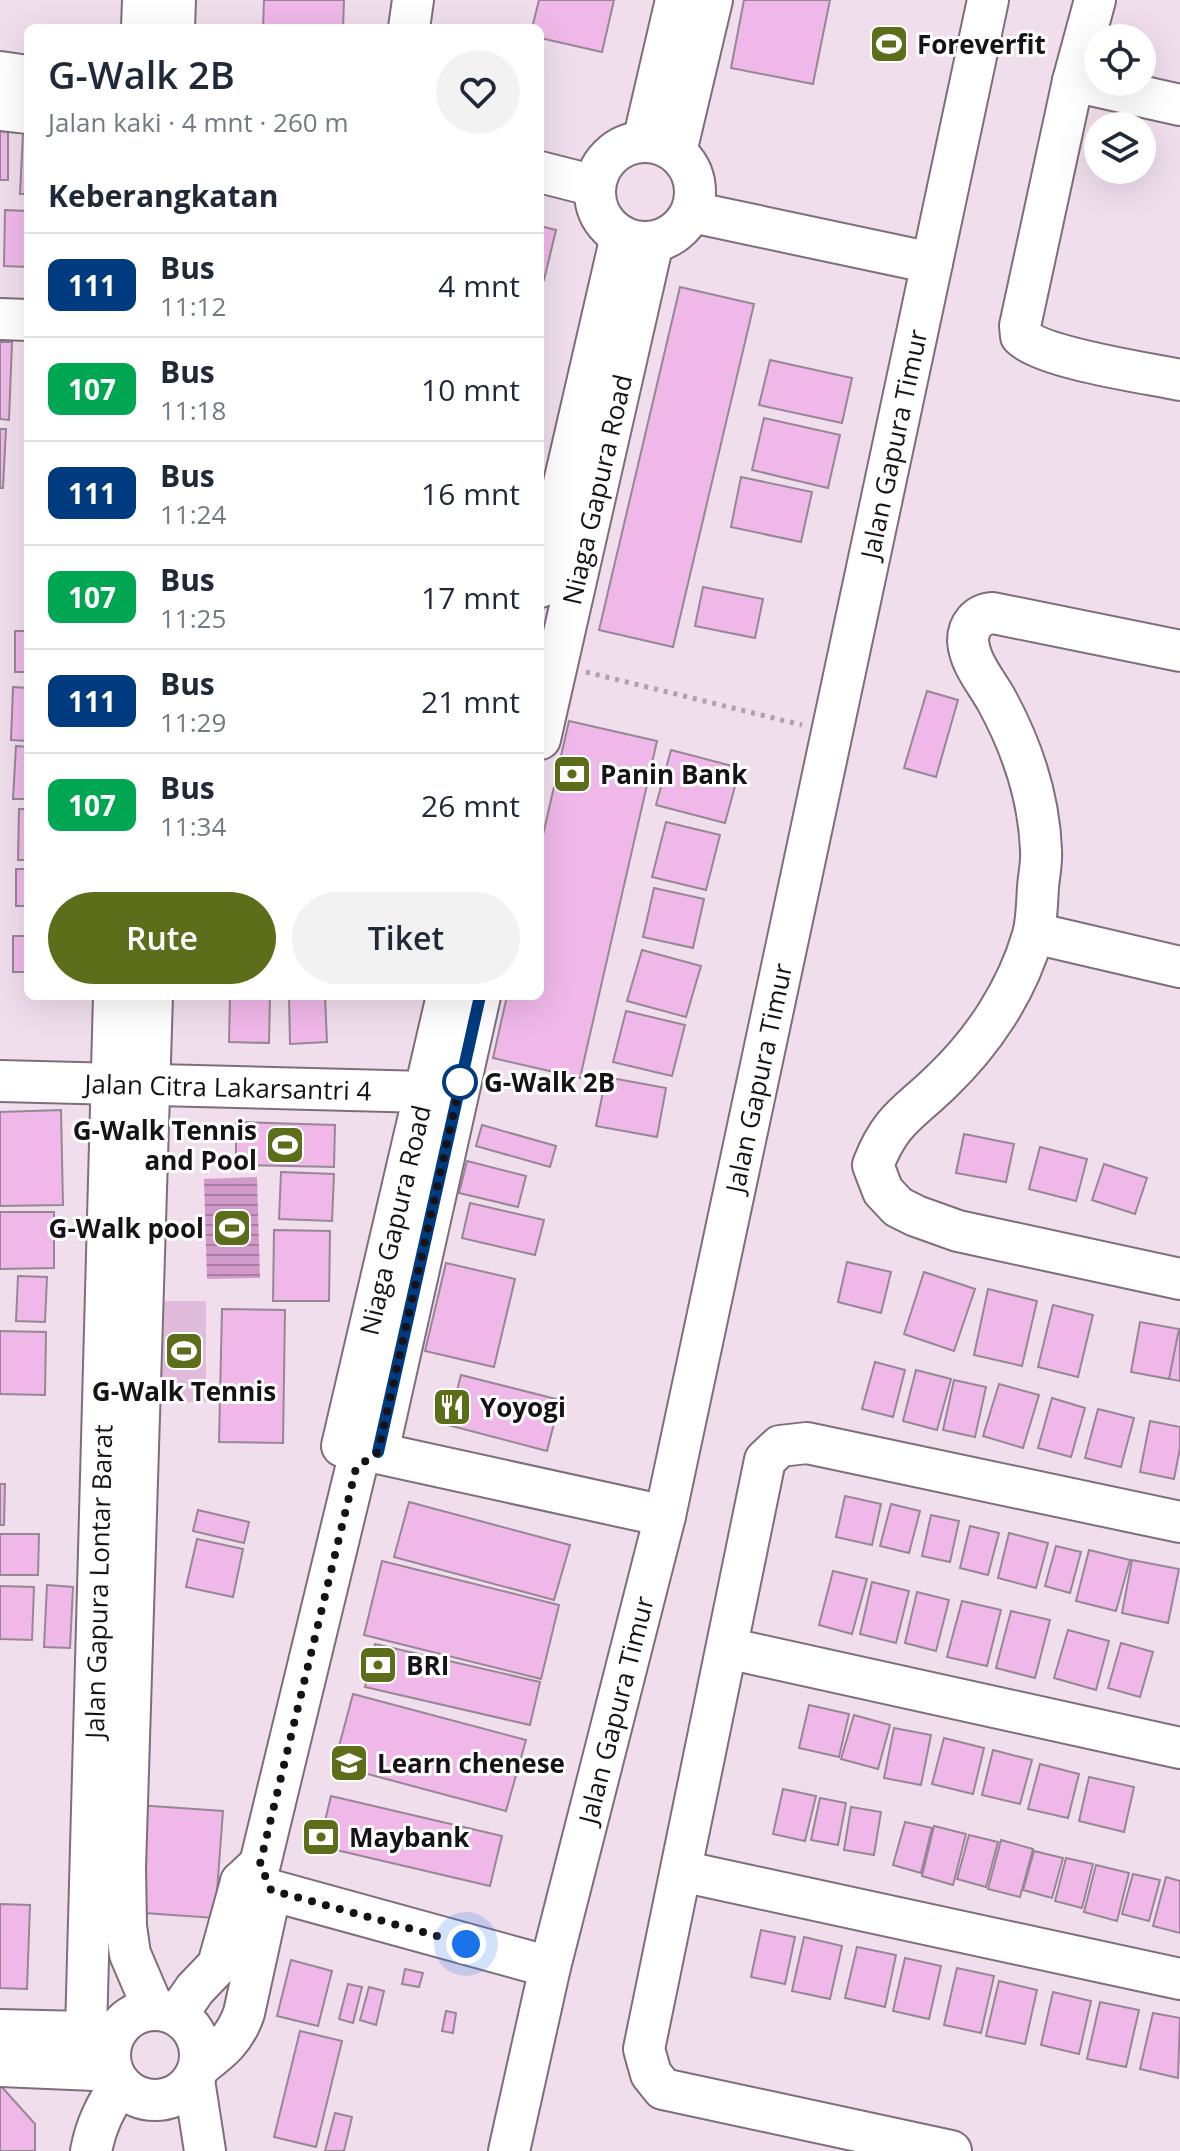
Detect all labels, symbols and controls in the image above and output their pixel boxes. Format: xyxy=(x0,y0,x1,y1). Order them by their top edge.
sports icon: Foreverfit xyxy=(868,23,910,65)
map controls xyxy=(1084,24,1156,184)
button: locate xyxy=(1084,24,1156,96)
place label: Foreverfit xyxy=(917,26,1046,62)
text: G-Walk 2B xyxy=(48,48,235,100)
button: heart xyxy=(436,50,520,134)
text: Jalan kaki · 4 mnt · 260 m xyxy=(48,104,348,140)
button: layers xyxy=(1084,112,1156,184)
text: Keberangkatan xyxy=(48,175,278,216)
text: Bus xyxy=(160,247,215,288)
text: 4 mnt xyxy=(438,265,520,306)
text: 111 xyxy=(68,266,116,304)
text: 11:12 xyxy=(160,288,226,324)
street label: Jalan Gapura Timur xyxy=(851,326,935,565)
text: Bus xyxy=(160,351,215,392)
text: 10 mnt xyxy=(421,369,520,410)
text: 107 xyxy=(68,370,116,408)
street label: Niaga Gapura Road xyxy=(553,371,640,608)
text: 11:18 xyxy=(160,392,226,428)
text: Bus xyxy=(160,455,215,496)
text: 16 mnt xyxy=(421,473,520,514)
text: 111 xyxy=(68,474,116,512)
text: 11:24 xyxy=(160,496,226,532)
text: Bus xyxy=(160,559,215,600)
text: 17 mnt xyxy=(421,577,520,618)
text: 107 xyxy=(68,578,116,616)
text: 11:25 xyxy=(160,600,226,636)
text: Bus xyxy=(160,663,215,704)
text: 21 mnt xyxy=(421,681,520,722)
text: 111 xyxy=(68,682,116,720)
text: 11:29 xyxy=(160,704,226,740)
bank icon: Panin Bank xyxy=(551,753,593,795)
place label: Panin Bank xyxy=(600,756,748,792)
text: Bus xyxy=(160,767,215,808)
text: 26 mnt xyxy=(421,785,520,826)
text: 107 xyxy=(68,786,116,824)
text: 11:34 xyxy=(160,808,226,844)
button: Rute xyxy=(48,892,276,984)
button: Tiket xyxy=(292,892,520,984)
street label: Jalan Gapura Timur xyxy=(716,959,800,1199)
place label: G-Walk 2B xyxy=(484,1064,615,1100)
street label: Jalan Citra Lakarsantri 4 xyxy=(81,1065,372,1109)
marker: G-Walk 2B xyxy=(443,1065,477,1099)
street label: Niaga Gapura Road xyxy=(350,1101,439,1339)
place label: G-Walk Tennis and Pool xyxy=(73,1112,257,1178)
sports icon: G-Walk Tennis and Pool xyxy=(264,1124,306,1166)
sports icon: G-Walk pool xyxy=(211,1207,253,1249)
place label: G-Walk pool xyxy=(49,1210,204,1246)
sports icon: G-Walk Tennis xyxy=(163,1330,205,1372)
place label: G-Walk Tennis xyxy=(92,1373,276,1409)
restaurant icon: Yoyogi xyxy=(431,1386,473,1428)
place label: Yoyogi xyxy=(480,1389,566,1425)
street label: Jalan Gapura Lontar Barat xyxy=(76,1424,120,1742)
street label: Jalan Gapura Timur xyxy=(569,1592,662,1830)
bank icon: BRI xyxy=(357,1644,399,1686)
place label: BRI xyxy=(406,1647,449,1683)
school or university icon: Learn chenese xyxy=(328,1742,370,1784)
place label: Learn chenese xyxy=(377,1745,565,1781)
bank icon: Maybank xyxy=(300,1816,342,1858)
place label: Maybank xyxy=(349,1819,470,1855)
your location xyxy=(446,1924,486,1964)

